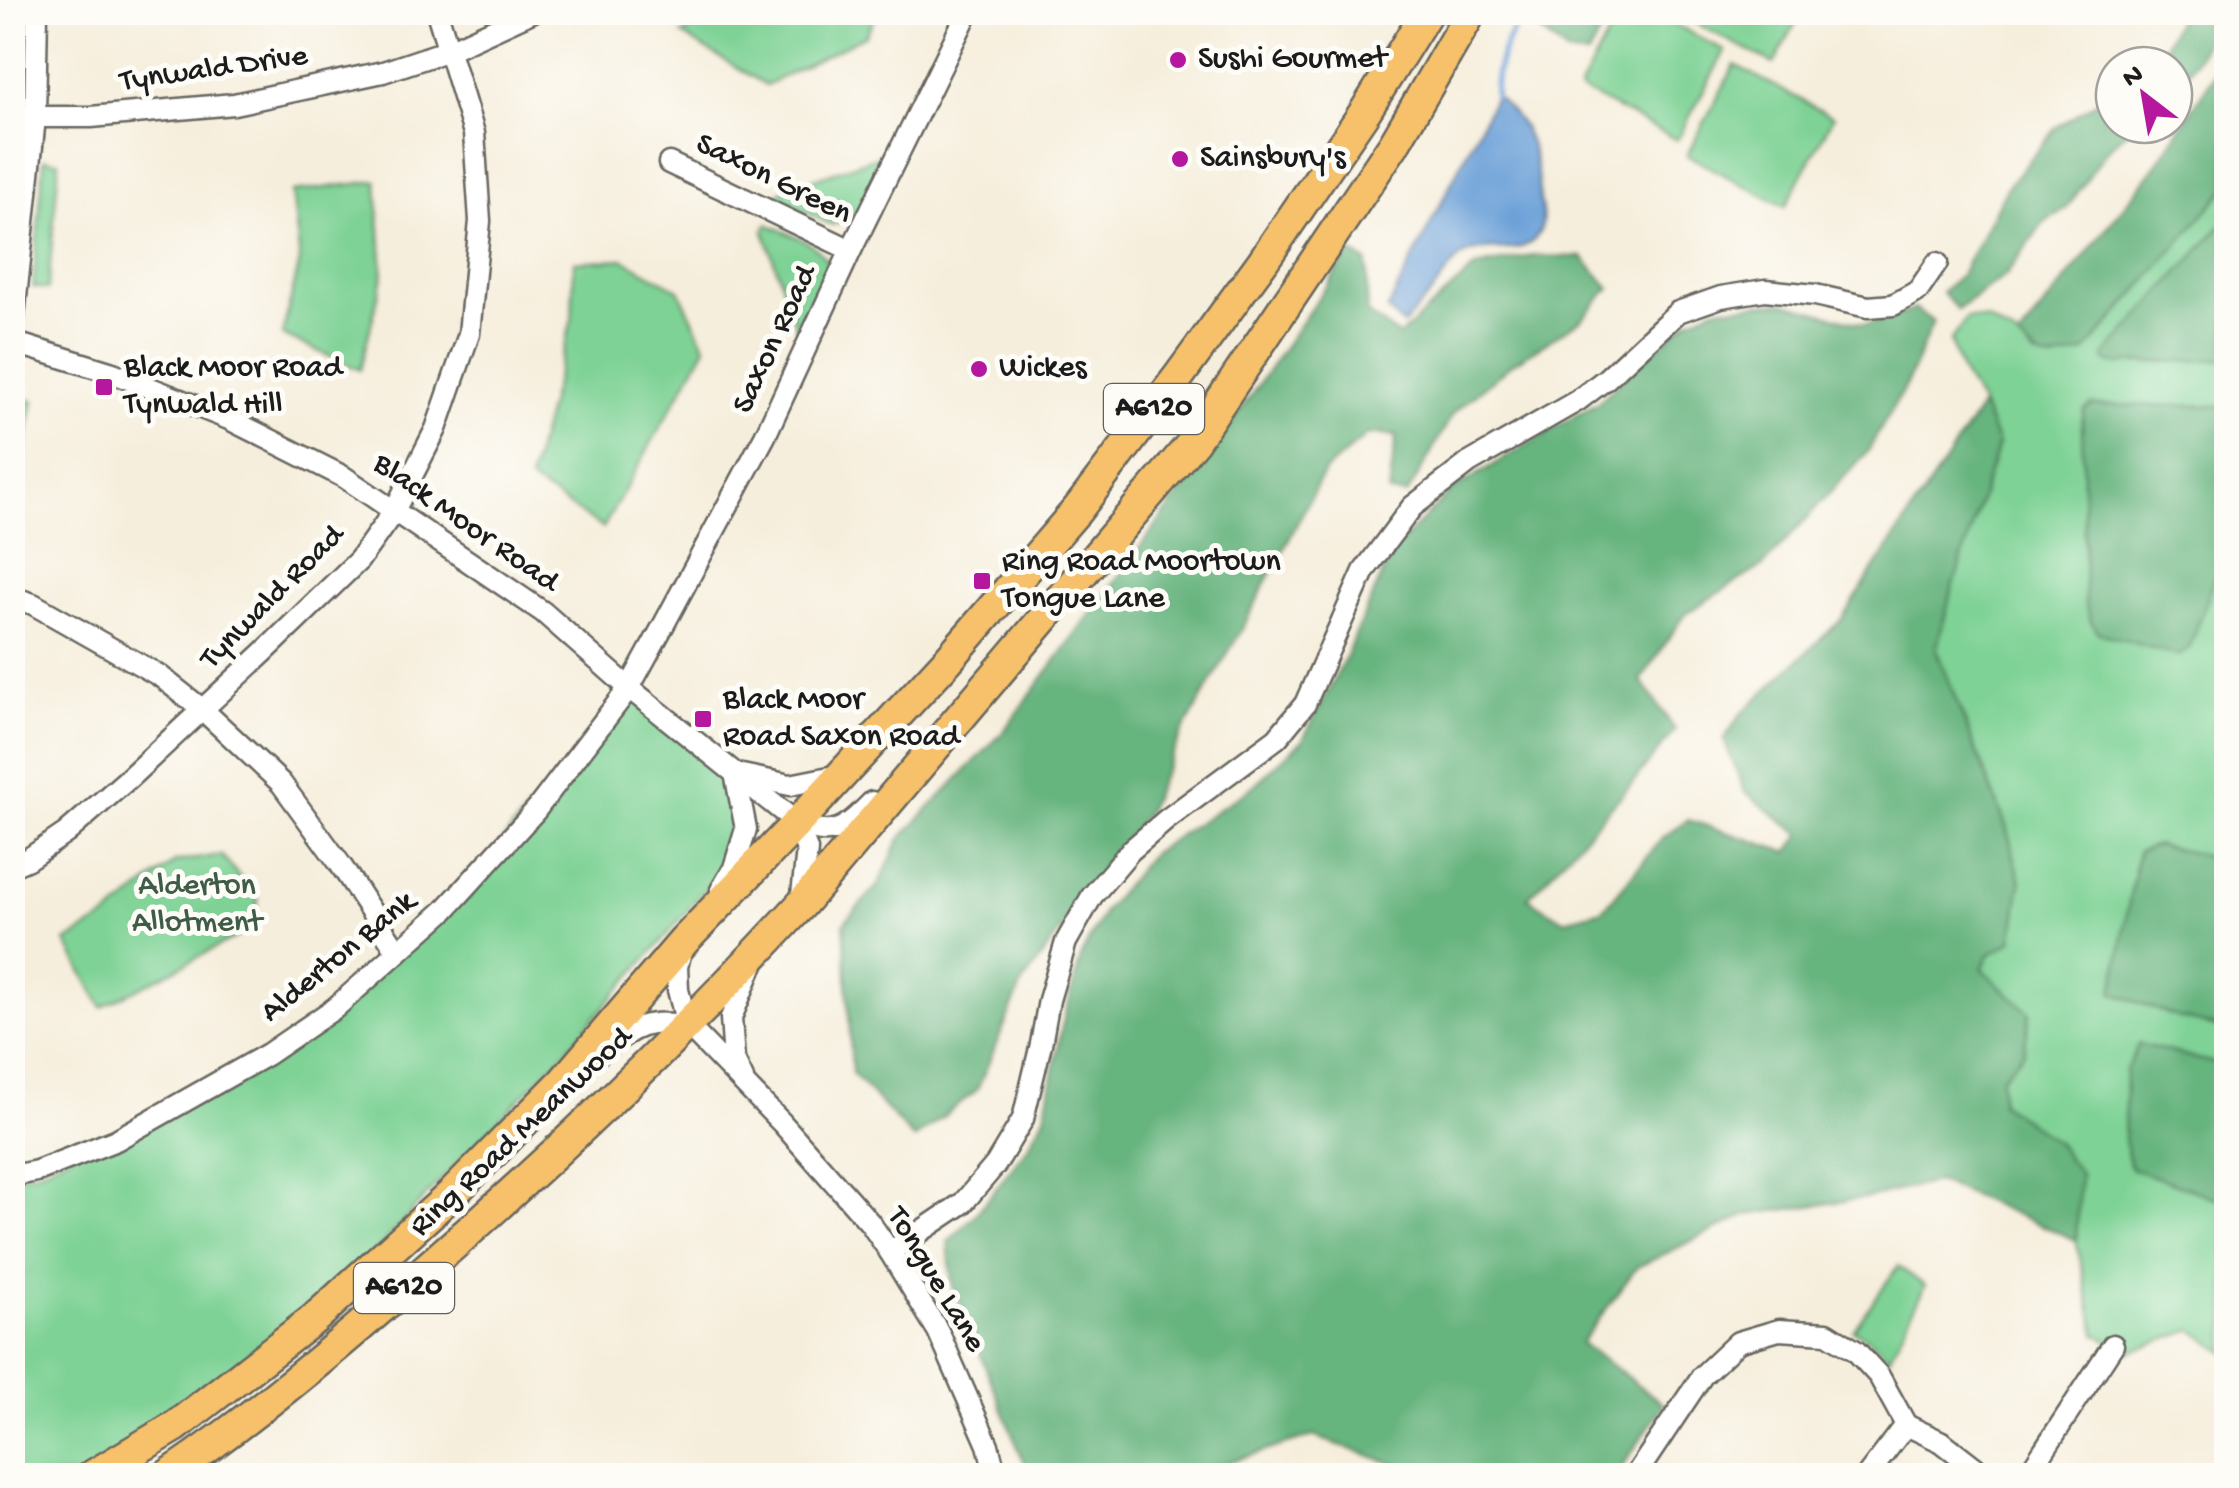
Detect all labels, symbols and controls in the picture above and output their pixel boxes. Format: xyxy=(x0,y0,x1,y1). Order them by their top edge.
street label: Tynwald Drive xyxy=(116,38,311,102)
place label: Sushi Gourmet xyxy=(1198,41,1390,79)
north arrow xyxy=(2094,45,2194,145)
marker: Sushi Gourmet xyxy=(1167,49,1189,71)
text: N xyxy=(2117,59,2150,96)
street label: Saxon Green xyxy=(689,126,857,234)
place label: Sainsbury's xyxy=(1200,140,1347,178)
marker: Sainsbury's xyxy=(1169,148,1191,170)
street label: Saxon Road xyxy=(725,258,828,420)
place label: Black Moor Road Tynwald Hill xyxy=(122,350,344,425)
place label: Wickes xyxy=(999,350,1088,388)
marker: Wickes xyxy=(968,358,990,380)
marker: Black Moor Road Tynwald Hill xyxy=(93,376,115,398)
road number: A6120 xyxy=(1104,384,1204,434)
street label: Black Moor Road xyxy=(364,445,567,603)
street label: Tynwald Road xyxy=(191,516,355,680)
place label: Ring Road Moortown Tongue Lane xyxy=(1000,544,1281,619)
marker: Ring Road Moortown Tongue Lane xyxy=(971,570,993,592)
place label: Black Moor Road Saxon Road xyxy=(722,682,961,757)
marker: Black Moor Road Saxon Road xyxy=(692,708,714,730)
park label: Alderton Allotment xyxy=(132,868,265,943)
street label: Alderton Bank xyxy=(254,882,426,1032)
street label: Ring Road Meanwood xyxy=(403,1018,643,1246)
street label: Tongue Lane xyxy=(876,1199,993,1360)
road number: A6120 xyxy=(354,1263,454,1313)

